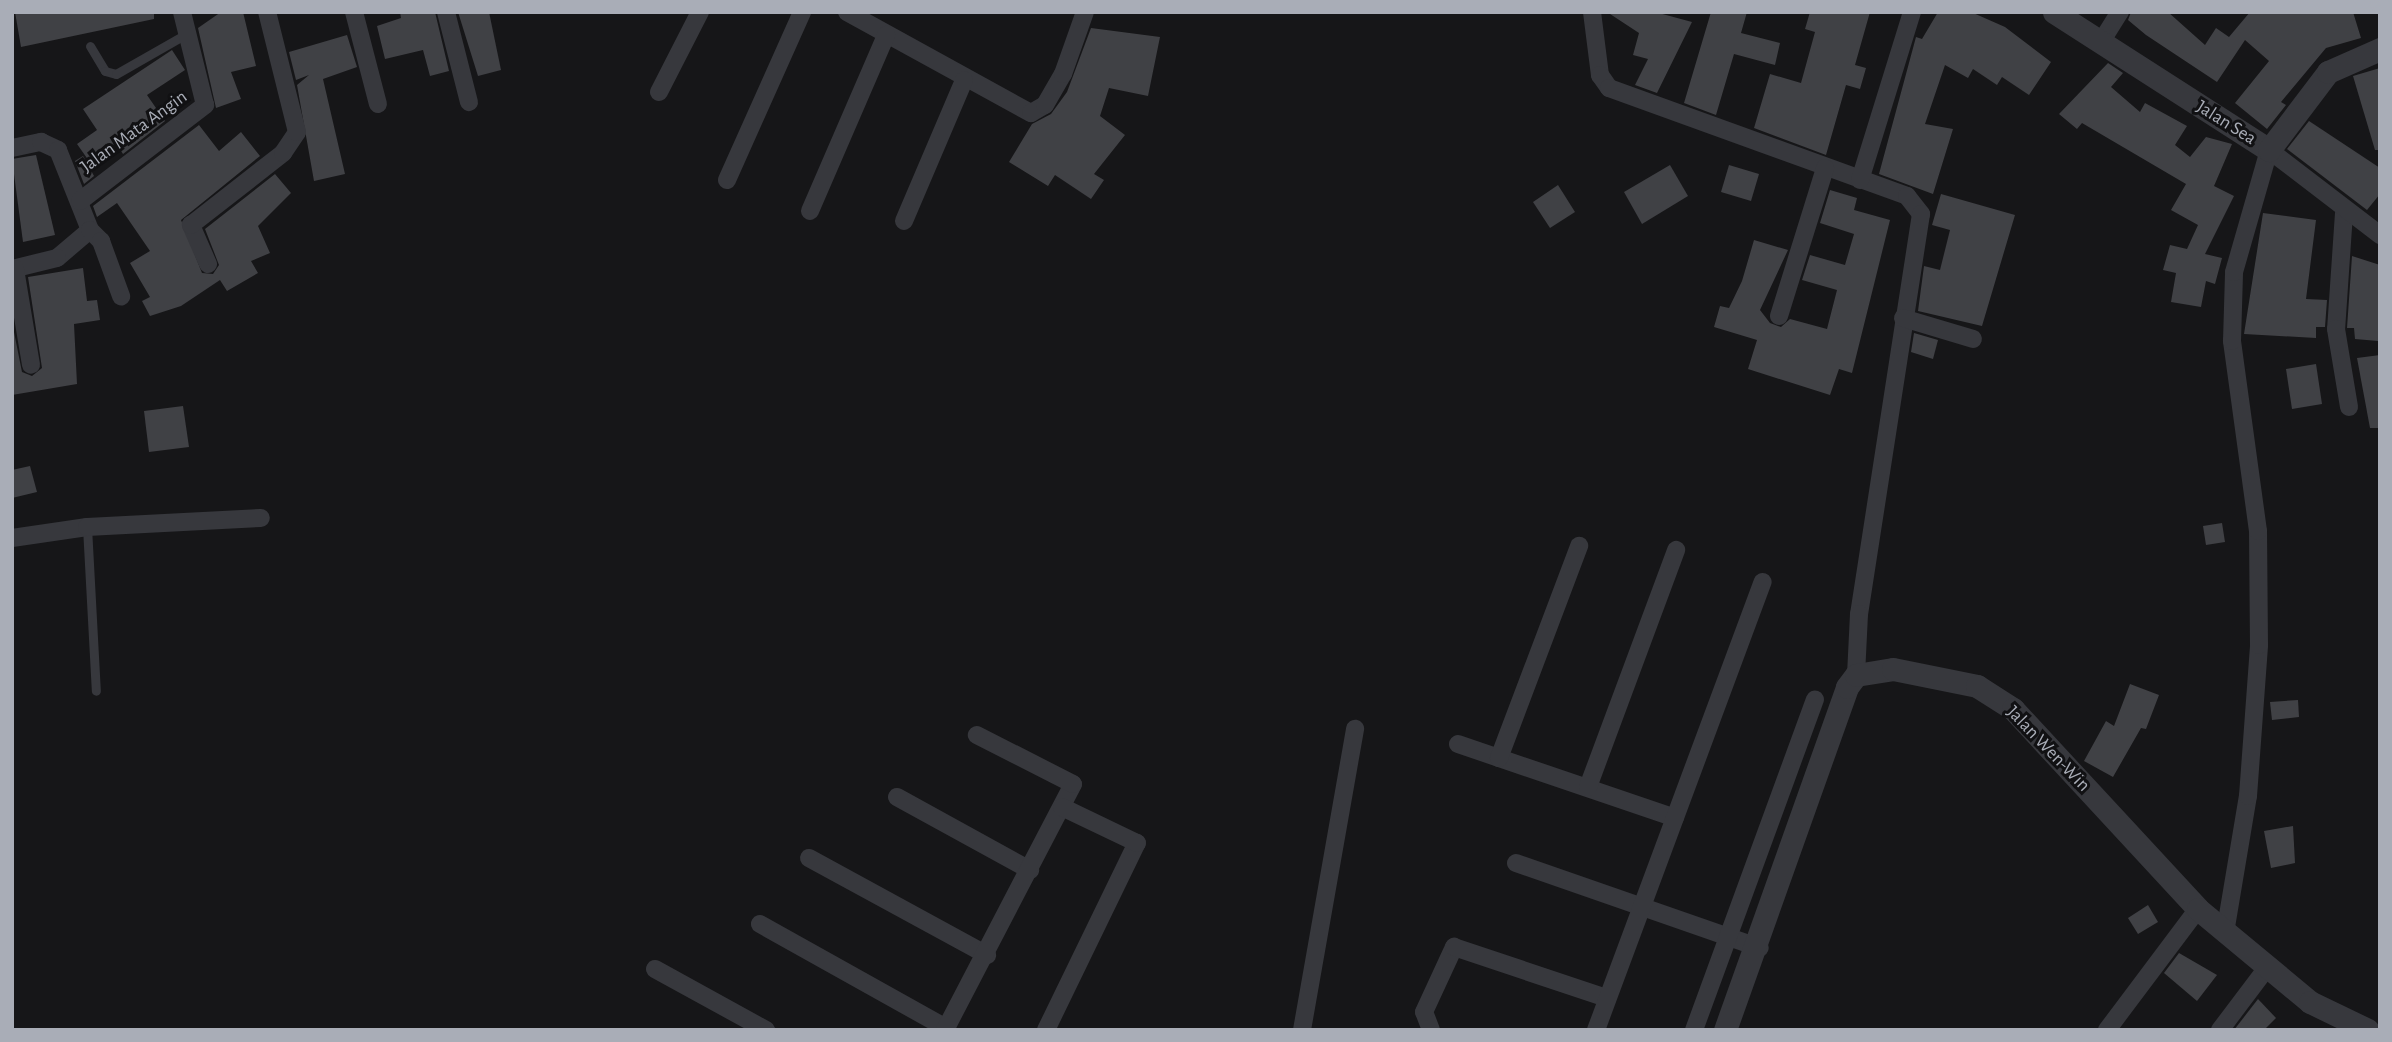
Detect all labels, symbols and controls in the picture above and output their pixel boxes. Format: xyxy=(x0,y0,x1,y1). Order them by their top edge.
street label: Jalan Mata Angin xyxy=(76,86,192,178)
street label: Jalan Sea xyxy=(2192,96,2260,150)
street label: Jalan Wen-Win xyxy=(2001,701,2095,797)

